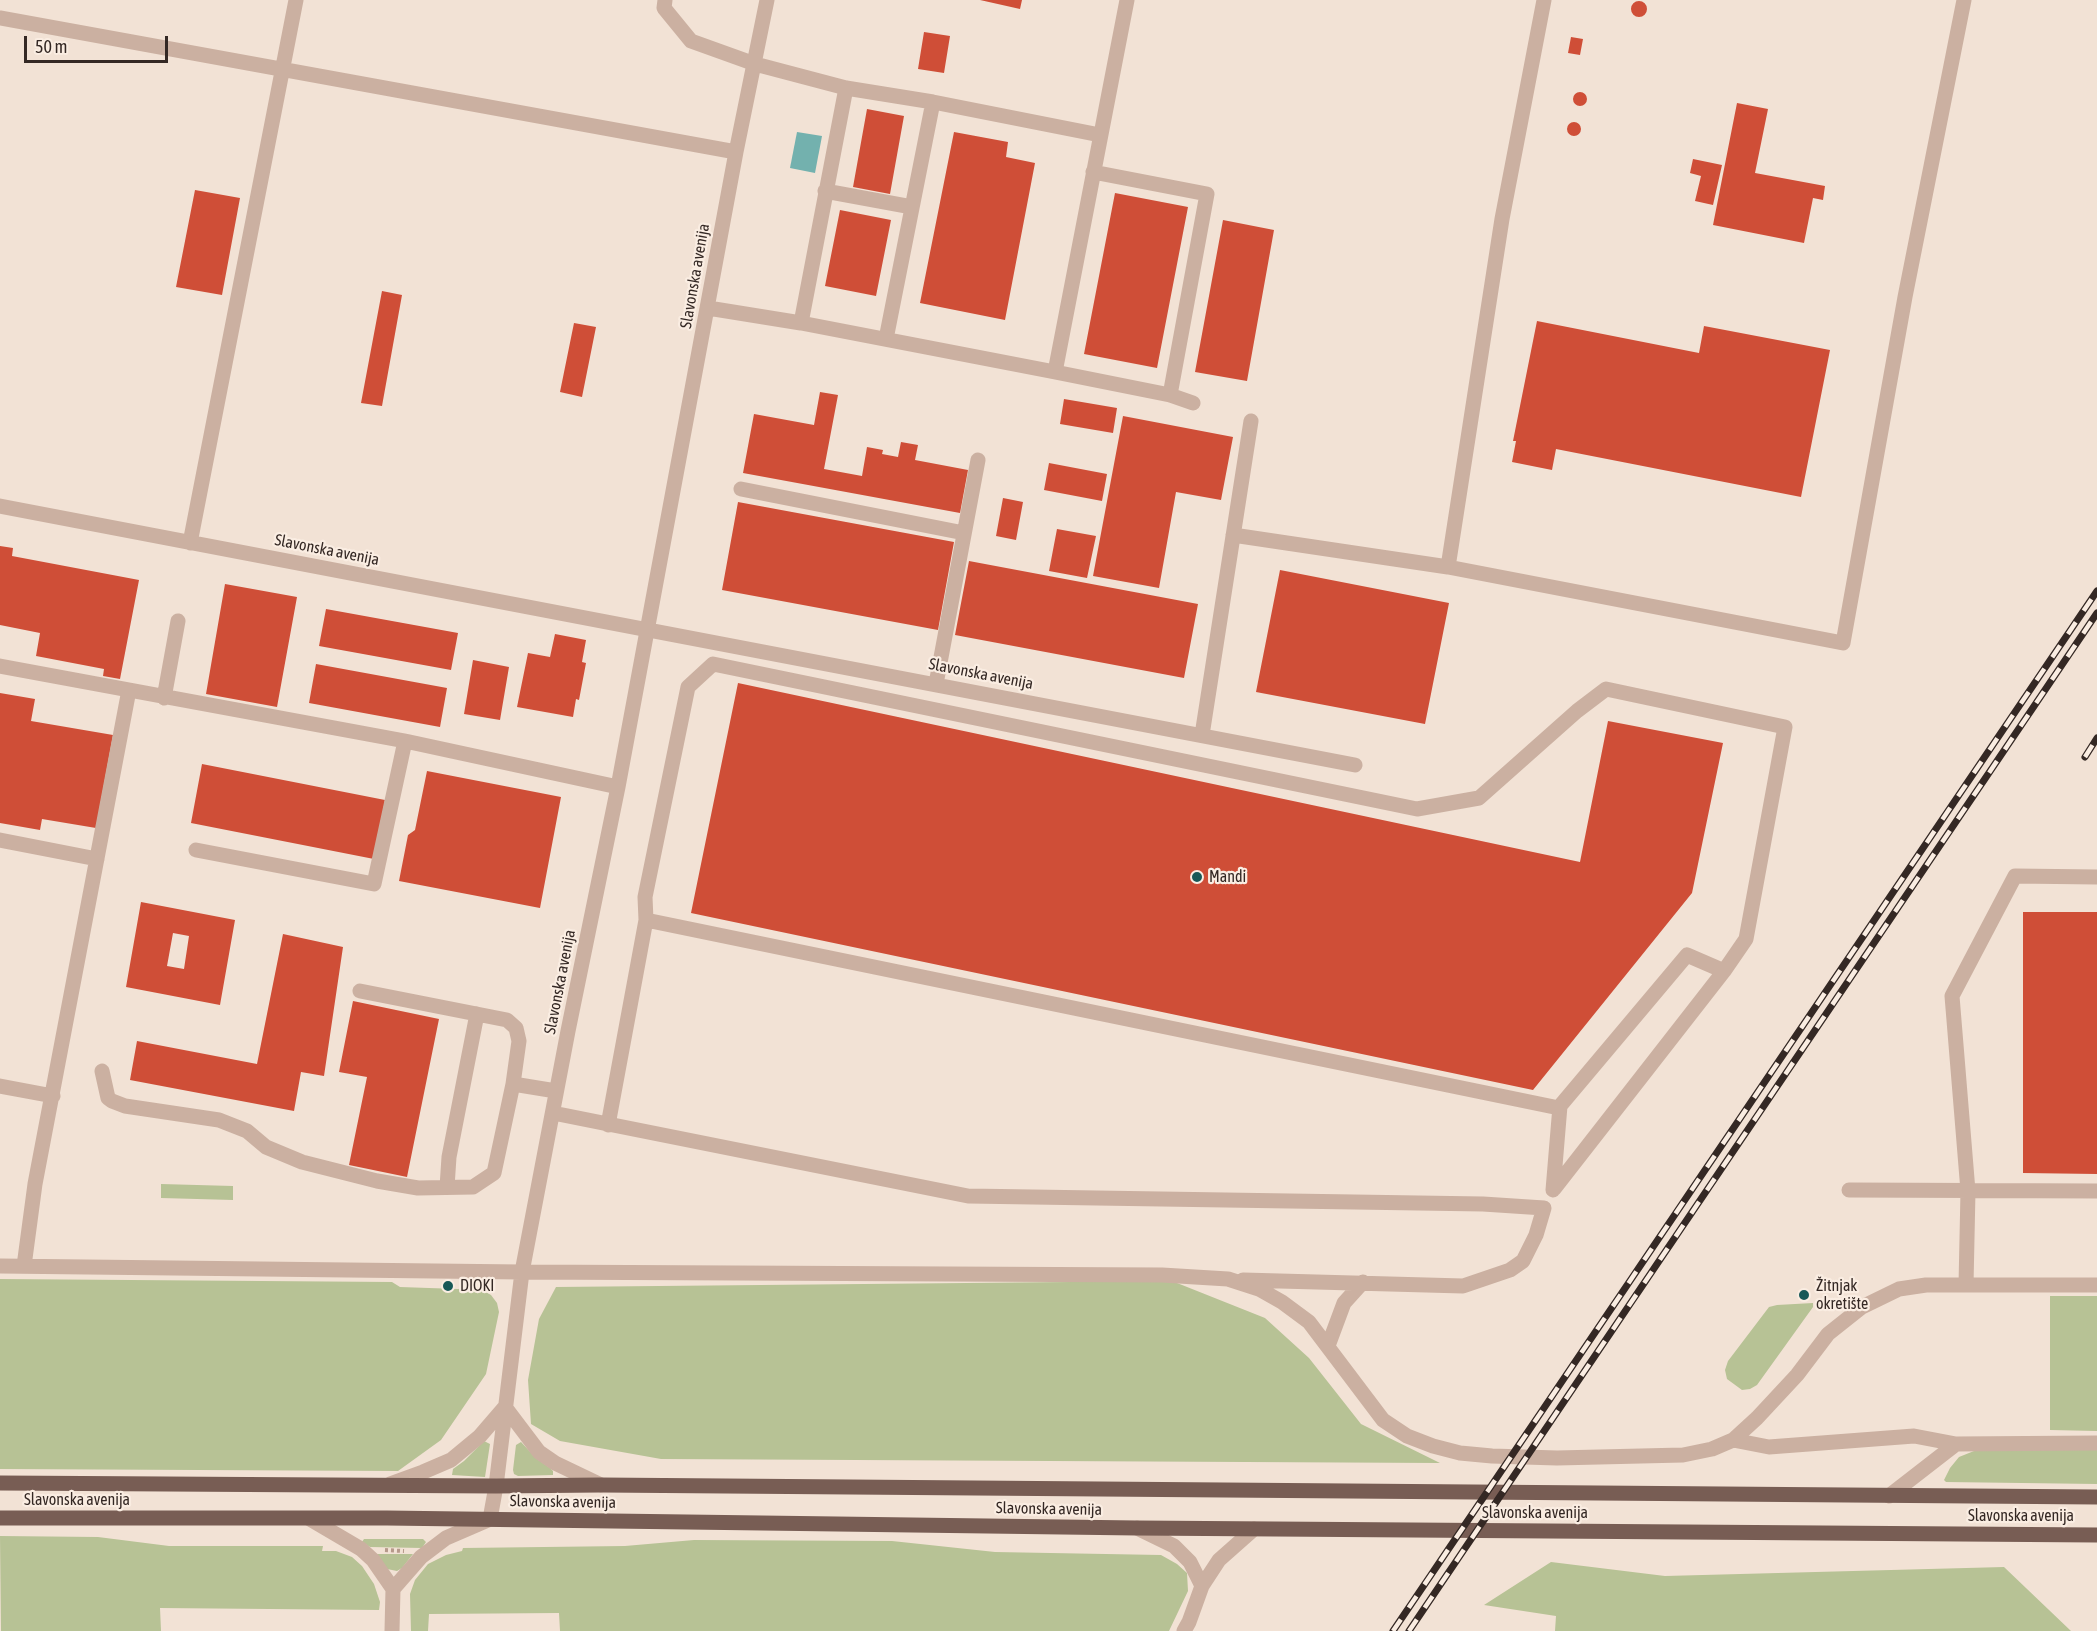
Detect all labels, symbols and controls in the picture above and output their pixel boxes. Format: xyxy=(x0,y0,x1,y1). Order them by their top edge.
scale bar xyxy=(27,24,171,62)
text: 50 m xyxy=(35,36,67,57)
street label: Slavonska avenija xyxy=(676,222,714,330)
street label: Slavonska avenija xyxy=(273,530,381,570)
street label: Slavonska avenija xyxy=(927,654,1035,694)
place label: Mandi xyxy=(1209,867,1246,887)
marker: Mandi xyxy=(1190,870,1204,884)
street label: Slavonska avenija xyxy=(540,928,580,1036)
place label: DIOKI xyxy=(460,1276,494,1296)
place label: Žitnjak okretište xyxy=(1816,1276,1868,1314)
marker: DIOKI xyxy=(441,1279,455,1293)
marker: Žitnjak okretište xyxy=(1797,1288,1811,1302)
street label: Slavonska avenija xyxy=(24,1490,130,1510)
street label: Slavonska avenija xyxy=(510,1491,616,1513)
street label: Slavonska avenija xyxy=(996,1498,1102,1520)
street label: Slavonska avenija xyxy=(1482,1503,1588,1523)
street label: Slavonska avenija xyxy=(1968,1506,2074,1526)

